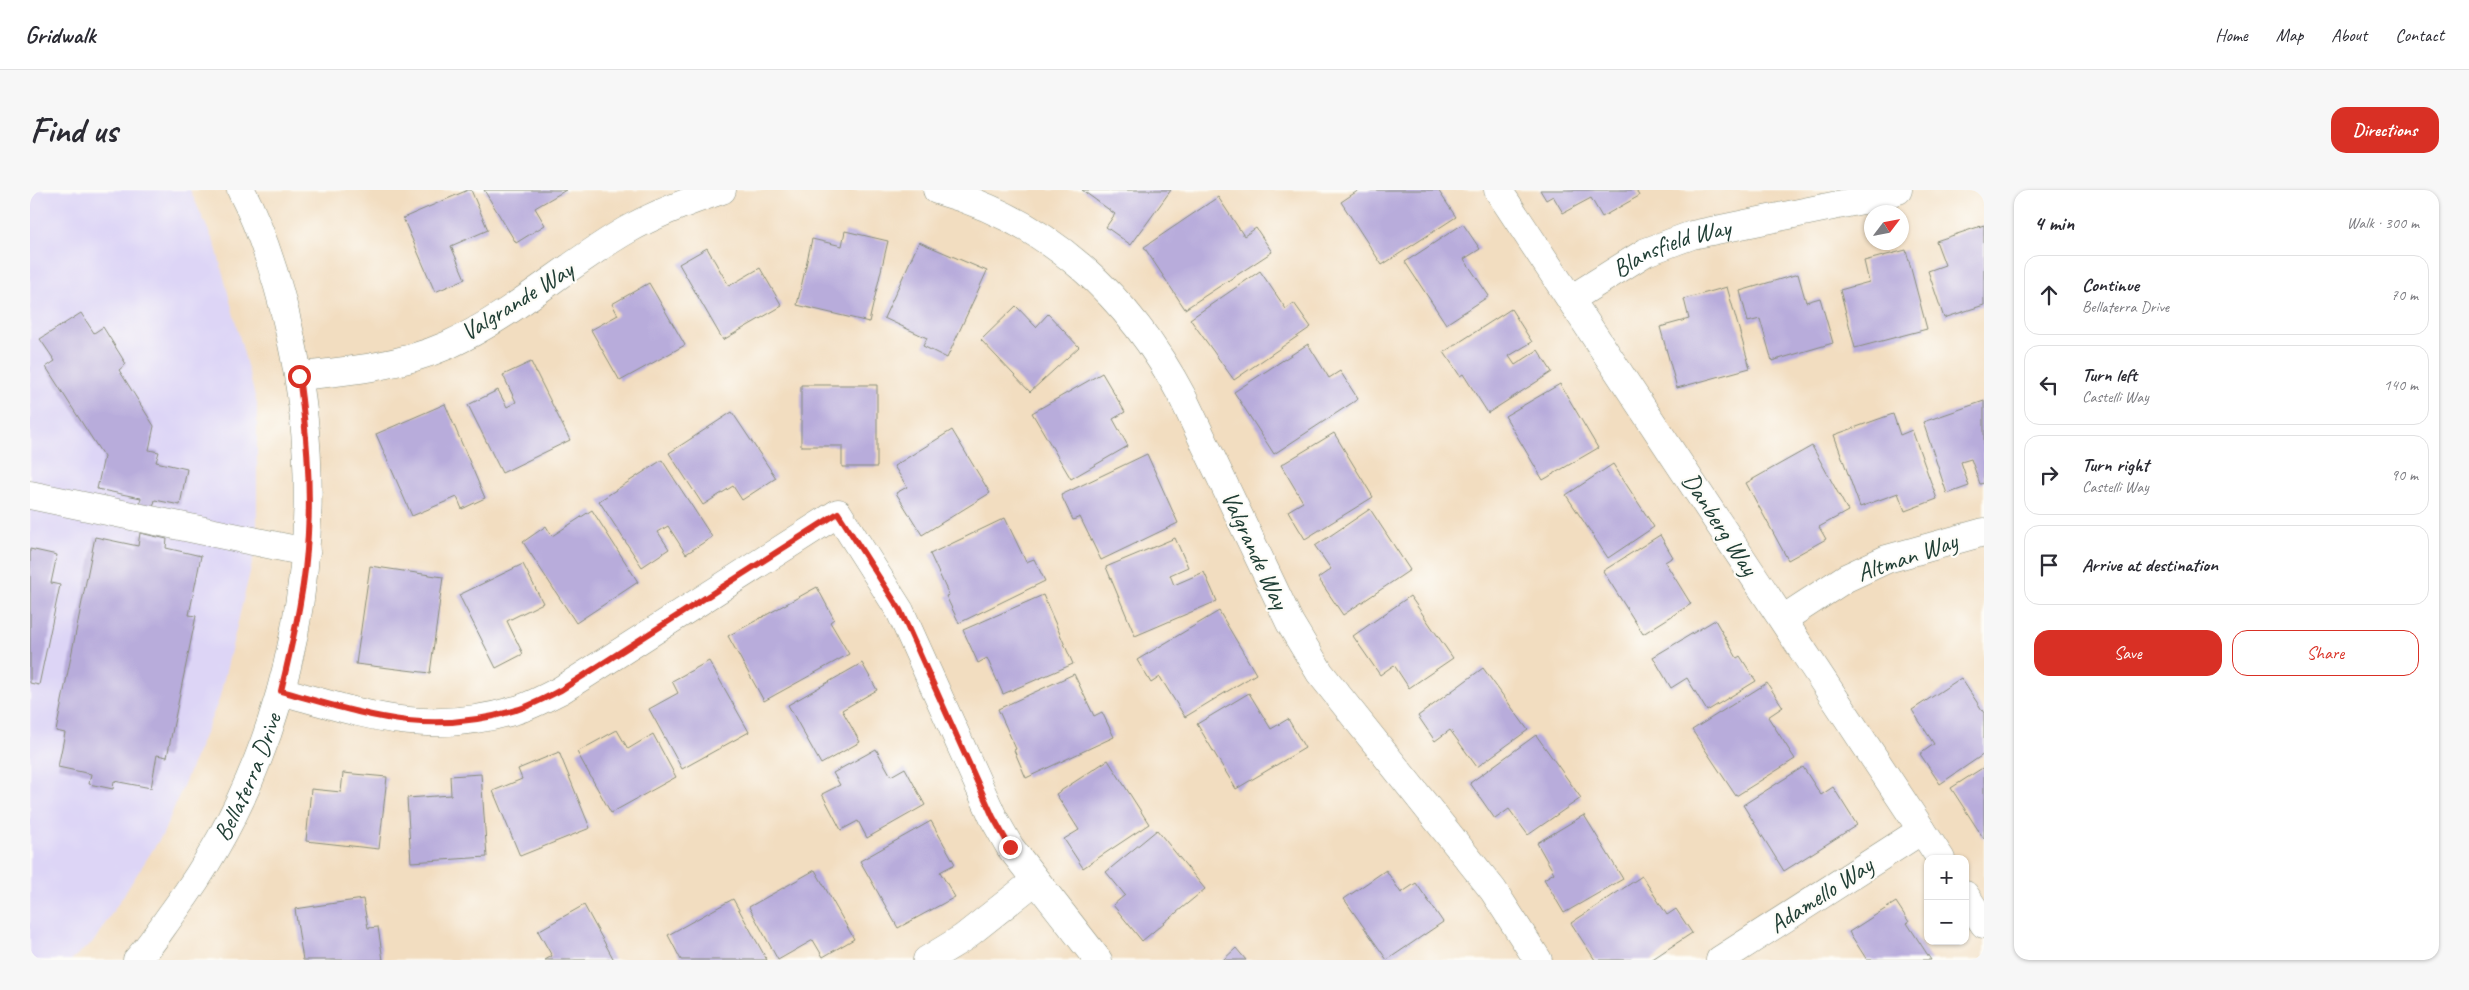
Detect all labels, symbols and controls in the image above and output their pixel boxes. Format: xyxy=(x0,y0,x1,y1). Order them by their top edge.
text: Gridwalk xyxy=(25,20,95,50)
text: Home xyxy=(2215,24,2248,46)
text: Map xyxy=(2276,24,2303,46)
text: About xyxy=(2331,24,2367,46)
text: Contact xyxy=(2395,24,2444,46)
button: Directions xyxy=(2331,107,2439,153)
text: Find us xyxy=(30,108,117,153)
north arrow xyxy=(1864,205,1909,250)
text: 4 min xyxy=(2034,210,2074,236)
street label: Blansfield Way xyxy=(1606,211,1736,285)
text: Walk · 300 m xyxy=(2347,213,2419,233)
street label: Valgrande Way xyxy=(455,253,581,348)
text: Continue xyxy=(2082,273,2139,297)
icon: ahead xyxy=(2035,281,2063,309)
text: 70 m xyxy=(2391,285,2418,305)
text: Bellaterra Drive xyxy=(2082,297,2169,317)
text: Turn left xyxy=(2082,363,2137,387)
route start xyxy=(288,365,311,388)
icon: left xyxy=(2035,371,2063,399)
text: 140 m xyxy=(2384,375,2418,395)
text: Castelli Way xyxy=(2082,387,2149,407)
text: Turn right xyxy=(2082,453,2149,477)
icon: right xyxy=(2035,461,2063,489)
text: 90 m xyxy=(2391,465,2418,485)
street label: Danberg Way xyxy=(1675,467,1766,583)
text: Castelli Way xyxy=(2082,477,2149,497)
street label: Valgrande Way xyxy=(1214,486,1297,616)
street label: Altman Way xyxy=(1853,524,1963,589)
icon: arrive xyxy=(2035,551,2063,579)
text: Arrive at destination xyxy=(2082,553,2218,577)
button: Save xyxy=(2034,630,2222,676)
button: Share xyxy=(2232,630,2419,676)
street label: Bellaterra Drive xyxy=(206,708,289,847)
route end xyxy=(999,836,1022,859)
street label: Adamello Way xyxy=(1763,849,1880,940)
map controls xyxy=(1924,855,1969,945)
button: + xyxy=(1924,855,1969,900)
button: − xyxy=(1924,900,1969,945)

